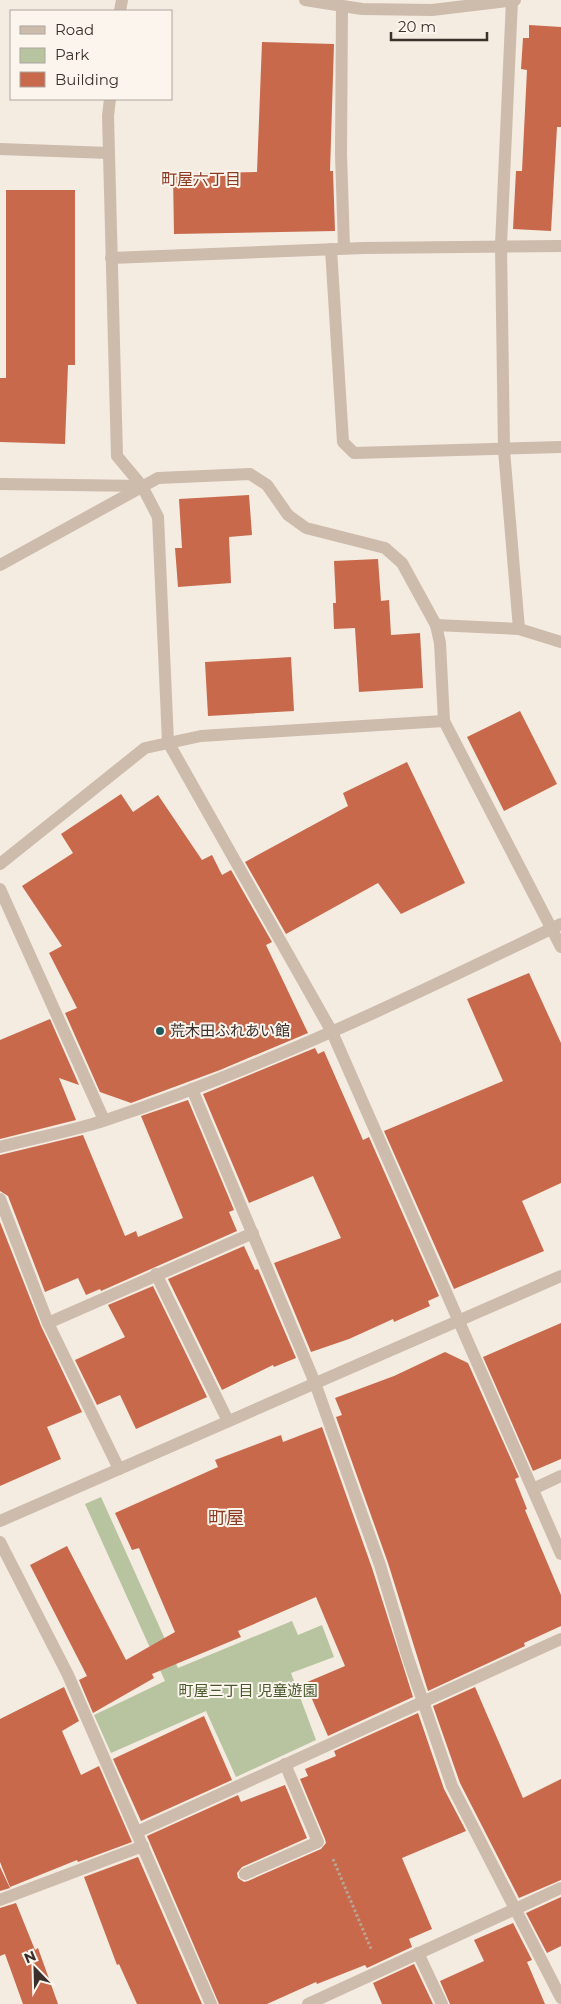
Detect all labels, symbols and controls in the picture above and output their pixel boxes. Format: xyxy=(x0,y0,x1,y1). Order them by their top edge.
legend xyxy=(10,10,172,100)
scale bar xyxy=(391,10,487,42)
text: 20 m xyxy=(398,17,436,36)
text: Road xyxy=(55,20,94,39)
text: Park xyxy=(55,45,89,64)
text: Building xyxy=(55,70,119,89)
district label: 町屋六丁目 xyxy=(161,170,241,189)
place label: 荒木田ふれあい館 xyxy=(170,1021,290,1040)
marker: 荒木田ふれあい館 xyxy=(154,1025,166,1037)
district label: 町屋 xyxy=(208,1507,244,1529)
park label: 町屋三丁目 児童遊園 xyxy=(179,1681,317,1700)
north arrow xyxy=(10,1944,60,1994)
text: N xyxy=(21,1947,39,1968)

